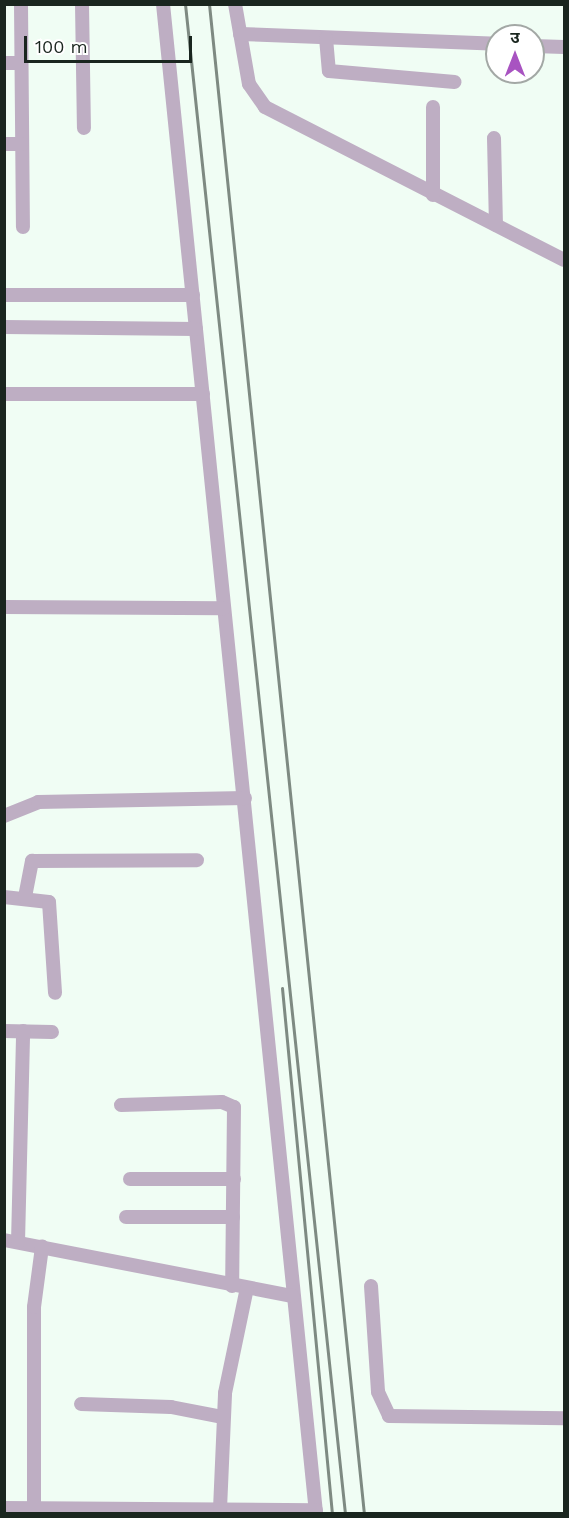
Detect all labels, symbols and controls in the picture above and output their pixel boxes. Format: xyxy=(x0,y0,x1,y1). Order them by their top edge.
scale bar xyxy=(27,24,195,62)
north arrow xyxy=(485,24,545,84)
text: उ xyxy=(510,28,520,47)
text: 100 m xyxy=(35,36,88,57)

